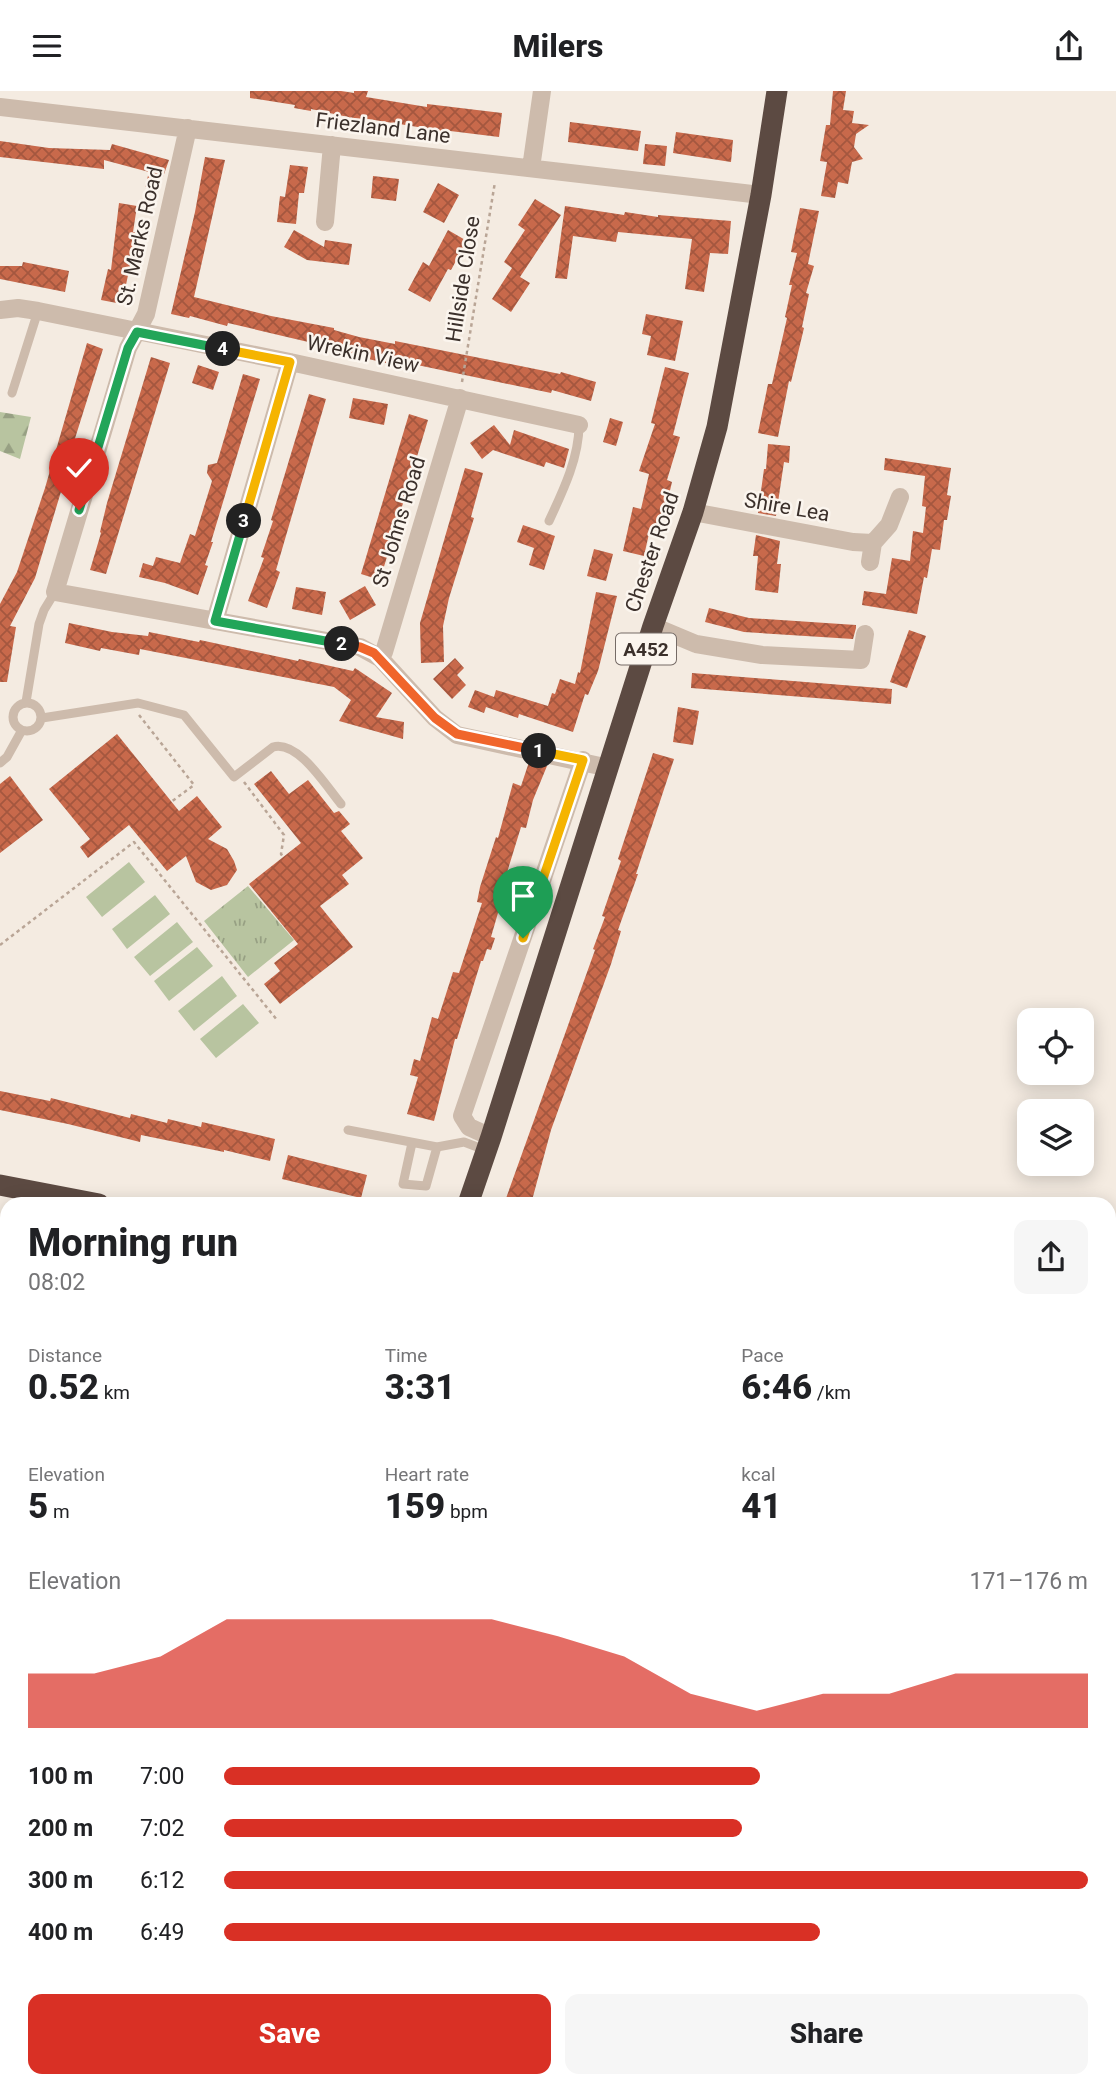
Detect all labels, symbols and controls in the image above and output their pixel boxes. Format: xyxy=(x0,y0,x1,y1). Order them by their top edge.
icon: menu xyxy=(28,27,66,65)
text: Milers xyxy=(512,27,604,65)
icon: share xyxy=(1050,27,1088,65)
street label: Friezland Lane xyxy=(314,108,452,148)
street label: St. Marks Road xyxy=(112,164,168,308)
street label: Hillside Close xyxy=(441,214,485,344)
street label: Wrekin View xyxy=(305,330,422,378)
pin: 4 xyxy=(206,331,241,367)
text: 4 xyxy=(217,337,228,360)
pin xyxy=(49,438,109,510)
icon: check xyxy=(60,449,98,487)
street label: St Johns Road xyxy=(368,454,430,590)
street label: Shire Lea xyxy=(742,488,832,526)
street label: Chester Road xyxy=(620,489,684,615)
pin: 3 xyxy=(226,503,262,539)
text: 3 xyxy=(238,509,249,532)
pin: 2 xyxy=(324,627,360,661)
text: 2 xyxy=(336,632,347,655)
road number: A452 xyxy=(616,633,676,664)
pin: 1 xyxy=(522,733,556,769)
text: 1 xyxy=(533,739,544,762)
pin xyxy=(493,866,553,938)
icon: arrive xyxy=(504,877,542,915)
map controls xyxy=(1017,1008,1094,1176)
button: locate xyxy=(1017,1008,1094,1085)
button: layers xyxy=(1017,1099,1094,1176)
button: share xyxy=(1014,1220,1088,1294)
text: Morning run xyxy=(28,1221,238,1265)
text: 08:02 xyxy=(28,1269,85,1296)
text: Distance xyxy=(28,1344,102,1367)
text: Time xyxy=(385,1344,427,1367)
text: Pace xyxy=(741,1344,784,1367)
text: 0.52 xyxy=(28,1367,99,1408)
text: 3:31 xyxy=(385,1367,455,1408)
text: 6:46 xyxy=(741,1367,812,1408)
text: km xyxy=(99,1381,130,1404)
text: /km xyxy=(812,1381,851,1404)
text: Elevation xyxy=(28,1463,105,1486)
text: Heart rate xyxy=(385,1463,469,1486)
text: kcal xyxy=(741,1463,776,1486)
text: 5 xyxy=(28,1486,48,1527)
text: 159 xyxy=(385,1486,445,1527)
text: 41 xyxy=(741,1486,782,1527)
text: m xyxy=(48,1500,70,1523)
text: bpm xyxy=(445,1500,488,1523)
text: Elevation xyxy=(28,1568,121,1595)
text: 171–176 m xyxy=(969,1568,1088,1595)
text: 100 m xyxy=(28,1763,93,1790)
text: 7:00 xyxy=(140,1763,184,1790)
text: 200 m xyxy=(28,1815,93,1842)
text: 7:02 xyxy=(140,1815,184,1842)
text: 300 m xyxy=(28,1867,93,1894)
text: 6:12 xyxy=(140,1867,184,1894)
text: 400 m xyxy=(28,1919,93,1946)
text: 6:49 xyxy=(140,1919,184,1946)
button: Save xyxy=(28,1994,551,2074)
button: Share xyxy=(565,1994,1088,2074)

